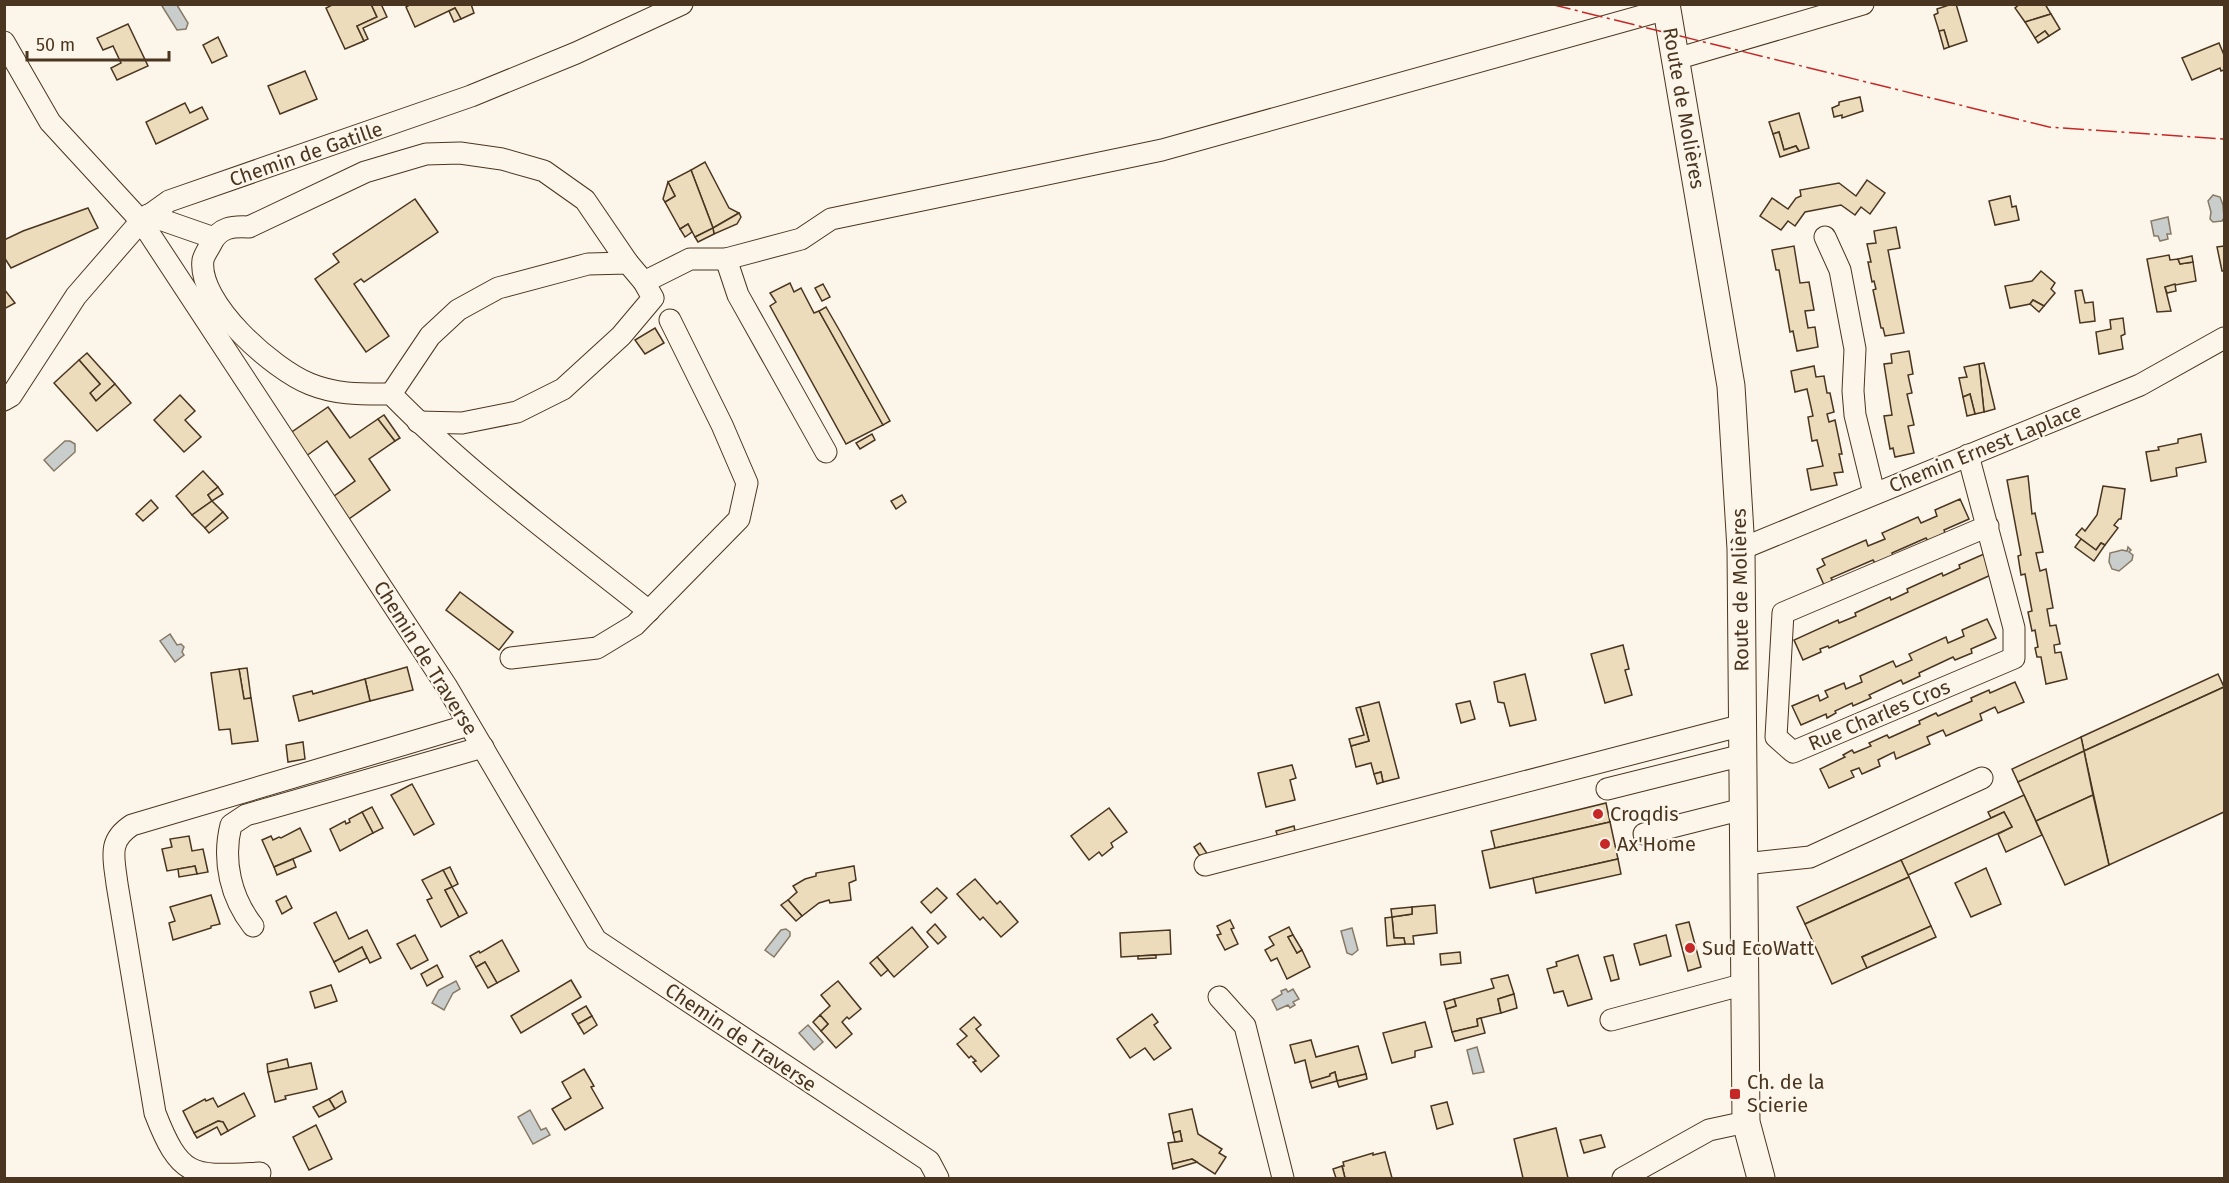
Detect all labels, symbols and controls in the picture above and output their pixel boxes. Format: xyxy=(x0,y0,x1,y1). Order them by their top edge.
scale bar xyxy=(27,24,170,62)
street label: Route de Molières xyxy=(1658,25,1710,191)
text: 50 m xyxy=(36,34,75,56)
street label: Chemin de Gatille xyxy=(226,117,386,191)
street label: Chemin Ernest Laplace xyxy=(1885,398,2085,498)
street label: Route de Molières xyxy=(1727,508,1753,672)
street label: Chemin de Traverse xyxy=(369,576,483,740)
street label: Rue Charles Cros xyxy=(1805,674,1953,756)
place label: Croqdis xyxy=(1610,802,1679,826)
marker: Croqdis xyxy=(1591,807,1605,821)
place label: Ax'Home xyxy=(1617,832,1696,856)
marker: Ax'Home xyxy=(1598,837,1612,851)
place label: Sud EcoWatt xyxy=(1702,936,1815,960)
marker: Sud EcoWatt xyxy=(1683,941,1697,955)
street label: Chemin de Traverse xyxy=(661,977,821,1097)
place label: Ch. de la Scierie xyxy=(1747,1070,1825,1117)
marker: Ch. de la Scierie xyxy=(1728,1087,1742,1101)

